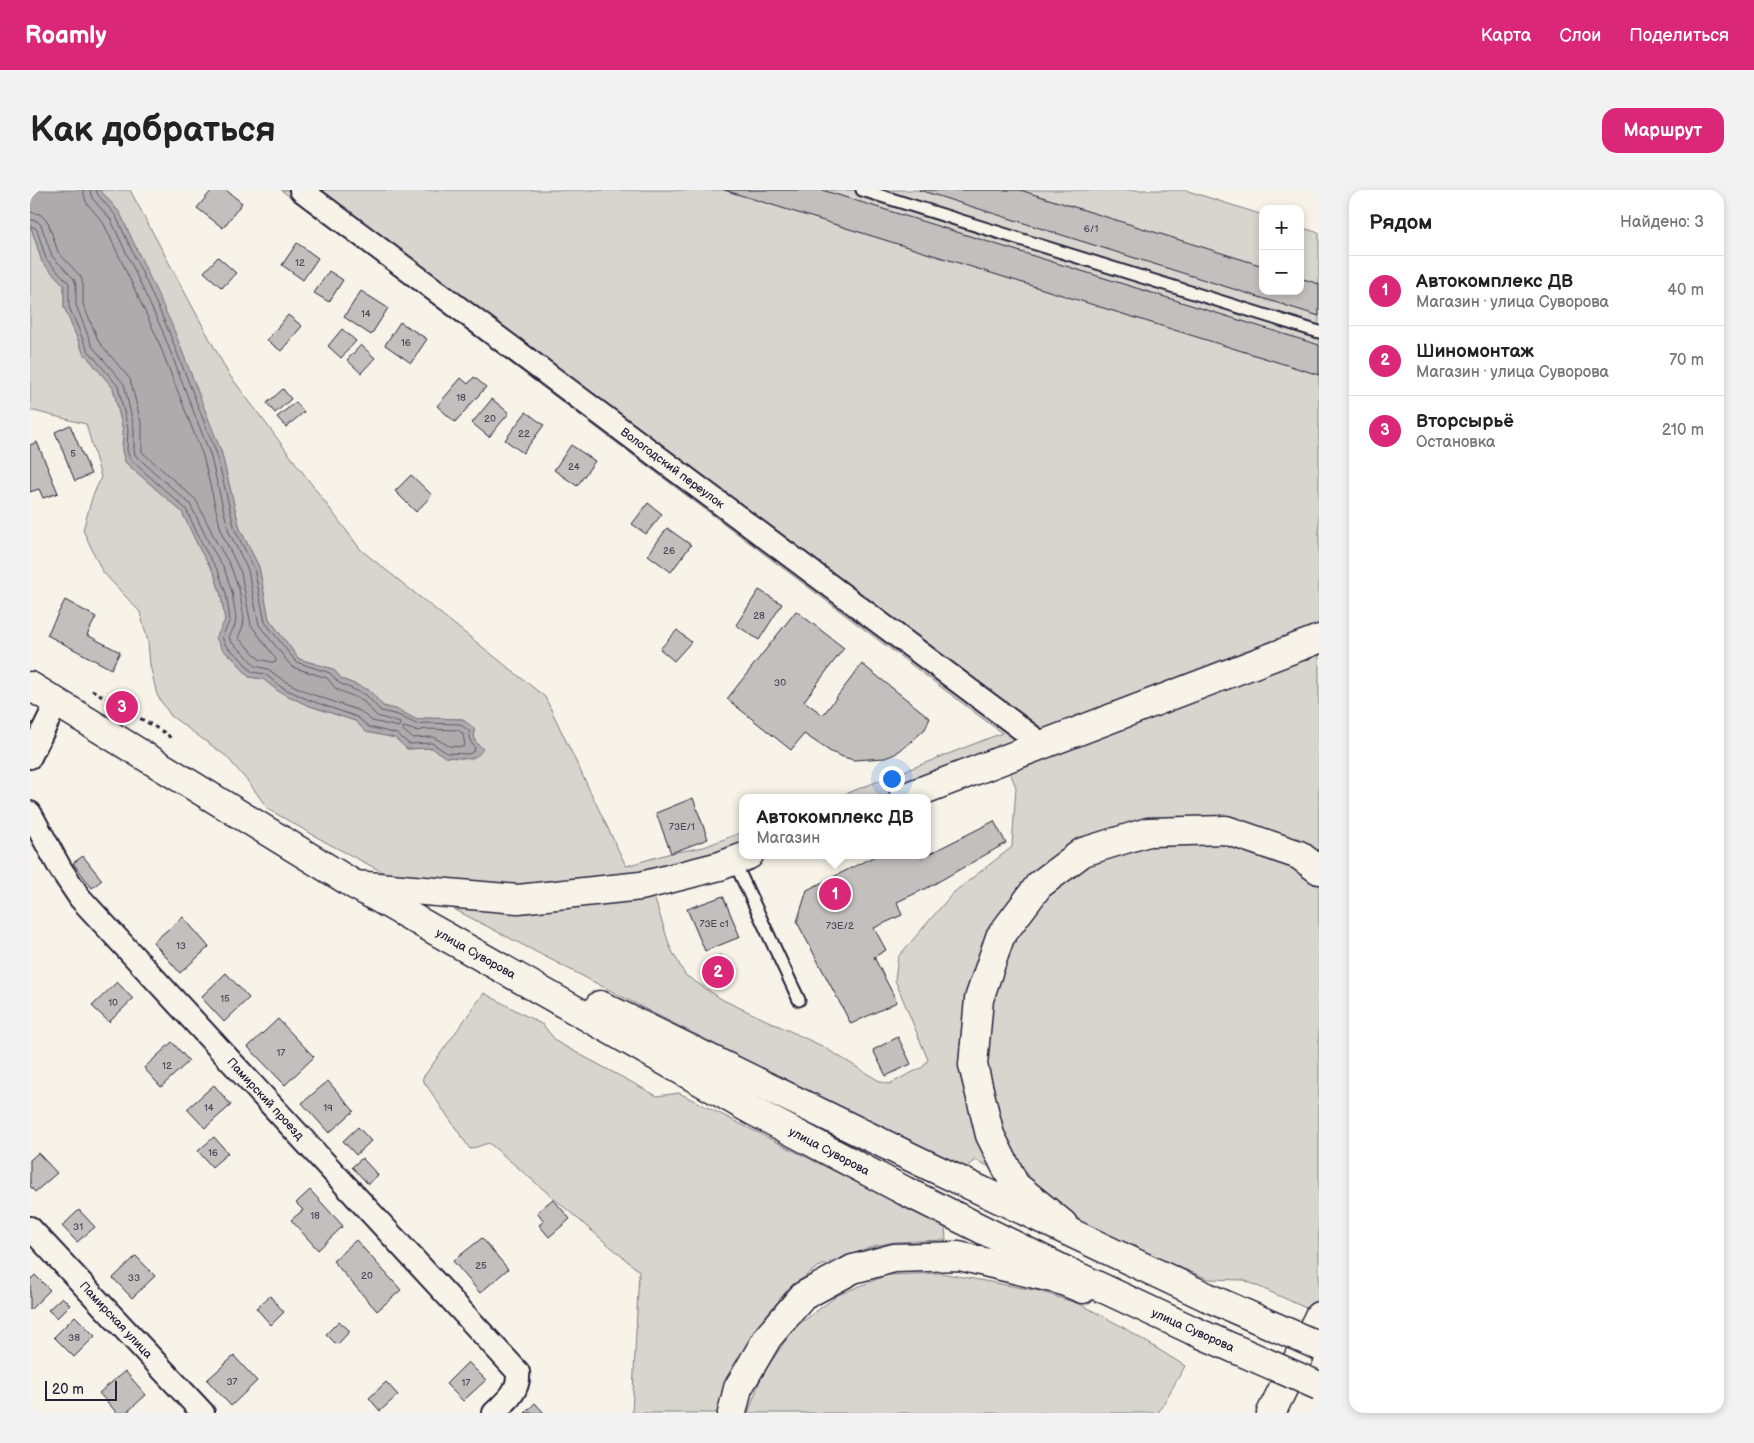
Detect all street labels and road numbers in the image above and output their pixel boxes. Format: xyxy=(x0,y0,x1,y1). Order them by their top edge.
street label: Вологодский переулок xyxy=(617,425,728,512)
street label: улица Суворова xyxy=(433,925,518,983)
street label: Памирский проезд xyxy=(224,1055,307,1144)
street label: улица Суворова xyxy=(786,1124,872,1179)
street label: Памирская улица xyxy=(76,1279,155,1362)
street label: улица Суворова xyxy=(1149,1305,1237,1355)

